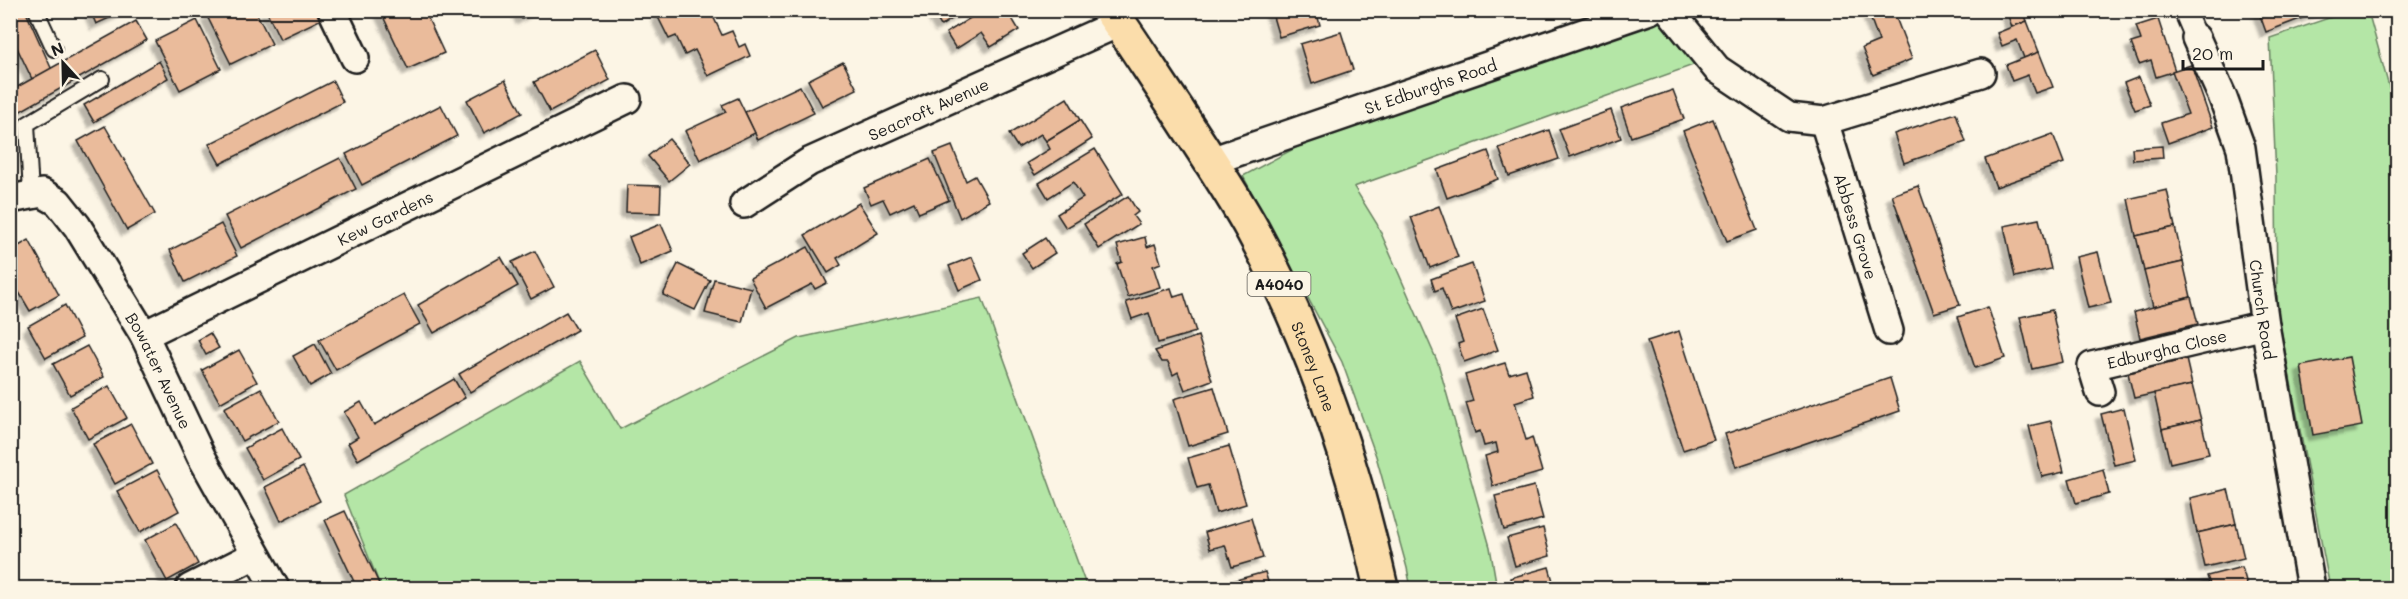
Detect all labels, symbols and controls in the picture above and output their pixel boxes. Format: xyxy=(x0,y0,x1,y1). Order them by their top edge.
north arrow xyxy=(33,33,93,93)
scale bar xyxy=(2183,33,2262,71)
text: N xyxy=(48,37,67,61)
text: 20 m xyxy=(2192,41,2233,65)
street label: St Edburghs Road xyxy=(1361,53,1499,118)
street label: Seacroft Avenue xyxy=(865,72,992,145)
street label: Abbess Grove xyxy=(1830,171,1883,282)
street label: Kew Gardens xyxy=(334,185,436,250)
street label: Church Road xyxy=(2246,258,2281,361)
road number: A4040 xyxy=(1248,272,1310,296)
street label: Bowater Avenue xyxy=(122,308,197,432)
street label: Stoney Lane xyxy=(1287,318,1341,414)
street label: Edburgha Close xyxy=(2105,324,2229,373)

